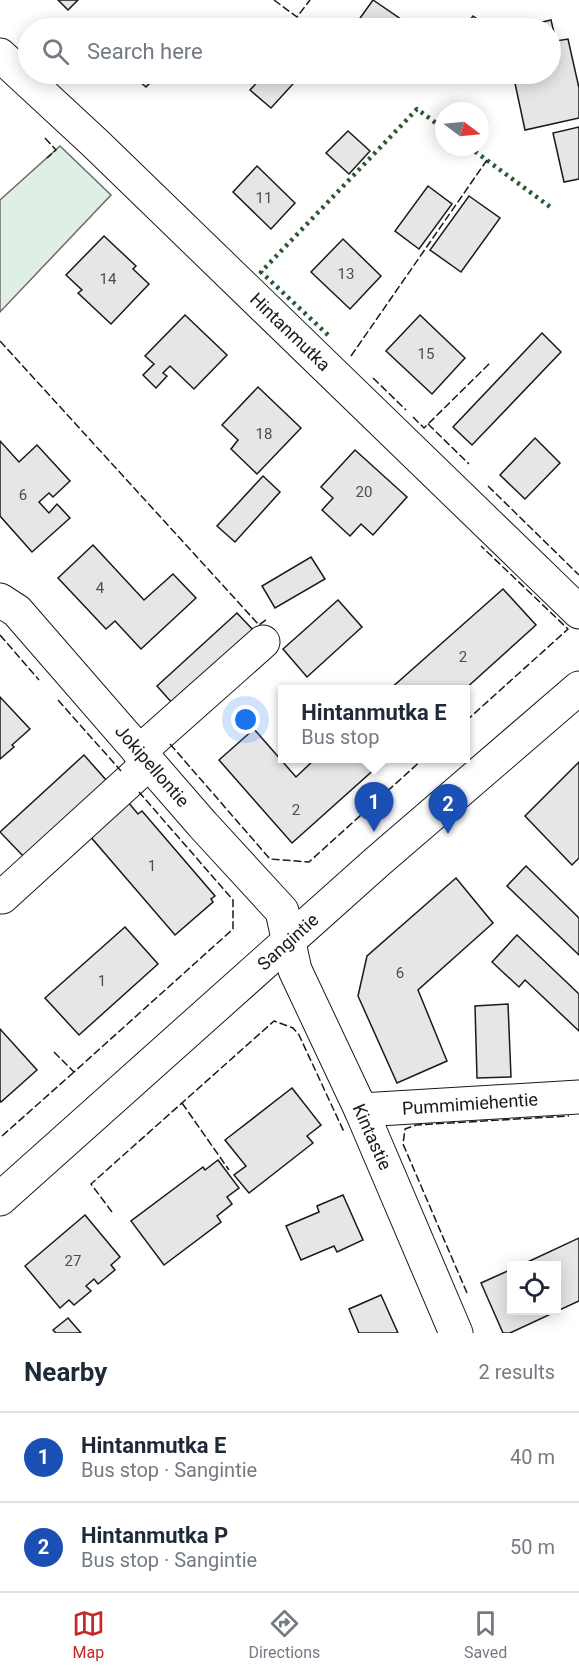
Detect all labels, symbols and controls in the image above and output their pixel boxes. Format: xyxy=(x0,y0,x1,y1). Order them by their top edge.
search box xyxy=(18,18,561,84)
icon: search xyxy=(39,35,72,68)
text: Search here xyxy=(87,39,203,64)
north arrow xyxy=(435,102,489,156)
house number: 11 xyxy=(256,189,272,207)
house number: 13 xyxy=(338,265,354,283)
house number: 14 xyxy=(100,270,117,288)
street label: Hintanmutka xyxy=(246,288,335,375)
house number: 15 xyxy=(418,345,434,363)
house number: 18 xyxy=(256,425,272,443)
house number: 20 xyxy=(356,483,372,501)
house number: 6 xyxy=(19,486,27,504)
house number: 4 xyxy=(96,579,105,597)
house number: 2 xyxy=(459,648,467,666)
popup xyxy=(278,685,470,763)
text: Hintanmutka E xyxy=(301,700,447,725)
your location xyxy=(231,705,260,734)
street label: Jokipellontie xyxy=(111,720,194,811)
text: Bus stop xyxy=(301,725,379,749)
pin: 1 xyxy=(354,782,394,832)
pin: 2 xyxy=(428,784,468,834)
house number: 2 xyxy=(292,801,300,819)
house number: 1 xyxy=(148,857,156,875)
street label: Sangintie xyxy=(253,909,322,974)
house number: 6 xyxy=(396,964,404,982)
house number: 1 xyxy=(98,972,106,990)
street label: Pummimiehentie xyxy=(401,1088,539,1119)
street label: Kintastie xyxy=(349,1100,396,1173)
house number: 27 xyxy=(65,1252,81,1270)
map controls xyxy=(507,1261,561,1315)
button: locate xyxy=(507,1261,561,1315)
text: Nearby xyxy=(24,1357,107,1387)
text: 2 results xyxy=(479,1360,555,1384)
text: Hintanmutka E xyxy=(81,1433,226,1458)
text: 1 xyxy=(38,1445,49,1469)
text: 40 m xyxy=(510,1445,555,1469)
text: Bus stop · Sangintie xyxy=(81,1458,257,1482)
text: Hintanmutka P xyxy=(81,1523,228,1548)
text: 2 xyxy=(38,1535,49,1559)
text: 50 m xyxy=(510,1535,555,1559)
text: Bus stop · Sangintie xyxy=(81,1548,257,1572)
tab: Map xyxy=(72,1607,105,1662)
tab: Directions xyxy=(248,1607,320,1662)
tab: Saved xyxy=(464,1607,507,1662)

